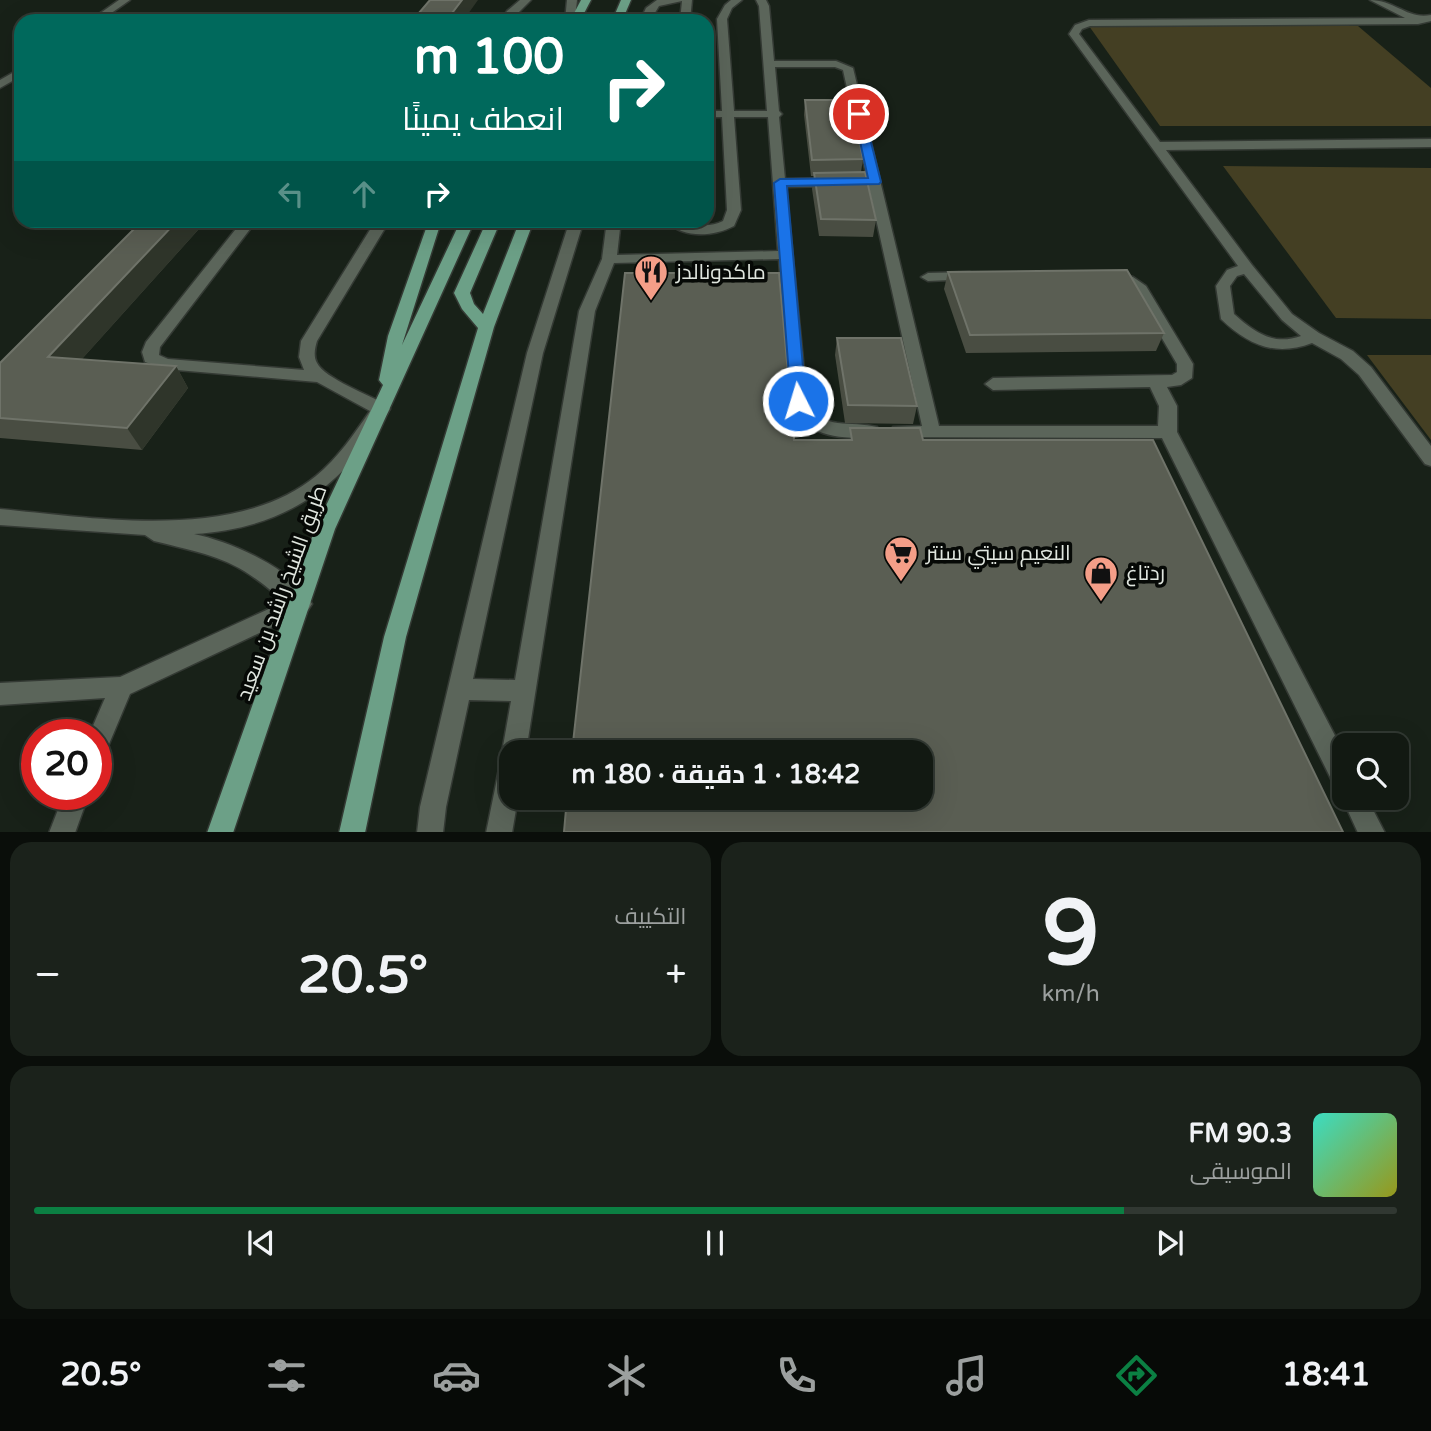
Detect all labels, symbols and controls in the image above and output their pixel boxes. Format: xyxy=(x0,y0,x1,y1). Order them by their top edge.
text: 100 m xyxy=(414,28,564,87)
icon: right xyxy=(588,42,679,133)
pin xyxy=(829,84,889,144)
icon: arrive xyxy=(840,95,878,133)
text: انعطف يمينًا xyxy=(402,101,564,139)
icon: left xyxy=(272,175,310,213)
icon: ahead xyxy=(345,175,383,213)
icon: right xyxy=(418,175,456,213)
restaurant icon: ماكدونالدز xyxy=(632,253,670,302)
place label: ماكدونالدز xyxy=(675,260,766,285)
position arrow xyxy=(761,364,835,438)
street label: طريق الشيخ راشد بن سعيد xyxy=(231,482,333,704)
supermarket icon: النعيم سيتي سنتر xyxy=(882,534,920,583)
place label: النعيم سيتي سنتر xyxy=(925,541,1071,569)
shop icon: ردتاغ xyxy=(1082,554,1120,603)
place label: ردتاغ xyxy=(1126,561,1165,587)
speed limit sign: 20 xyxy=(21,719,112,810)
map controls xyxy=(1332,733,1409,810)
button: search xyxy=(1332,733,1409,810)
text: 18:42 · 1 دقيقة · 180 m xyxy=(572,759,860,790)
text: 9 xyxy=(1042,879,1099,989)
text: التكييف xyxy=(614,903,687,931)
text: 20.5° xyxy=(298,944,428,1007)
text: − xyxy=(34,952,61,998)
text: + xyxy=(665,952,687,998)
text: km/h xyxy=(1042,980,1100,1008)
text: 90.3 FM xyxy=(1189,1118,1292,1149)
text: الموسيقى xyxy=(1190,1158,1292,1186)
icon: previous xyxy=(242,1224,280,1262)
icon: pause xyxy=(696,1224,734,1262)
icon: next xyxy=(1151,1224,1189,1262)
icon: filters xyxy=(262,1351,311,1400)
icon: car xyxy=(432,1351,481,1400)
icon: climate xyxy=(602,1351,651,1400)
icon: phone xyxy=(772,1351,821,1400)
icon: music xyxy=(942,1351,991,1400)
icon: directions xyxy=(1112,1351,1161,1400)
text: 20.5° xyxy=(61,1356,141,1394)
text: 18:41 xyxy=(1282,1356,1371,1394)

